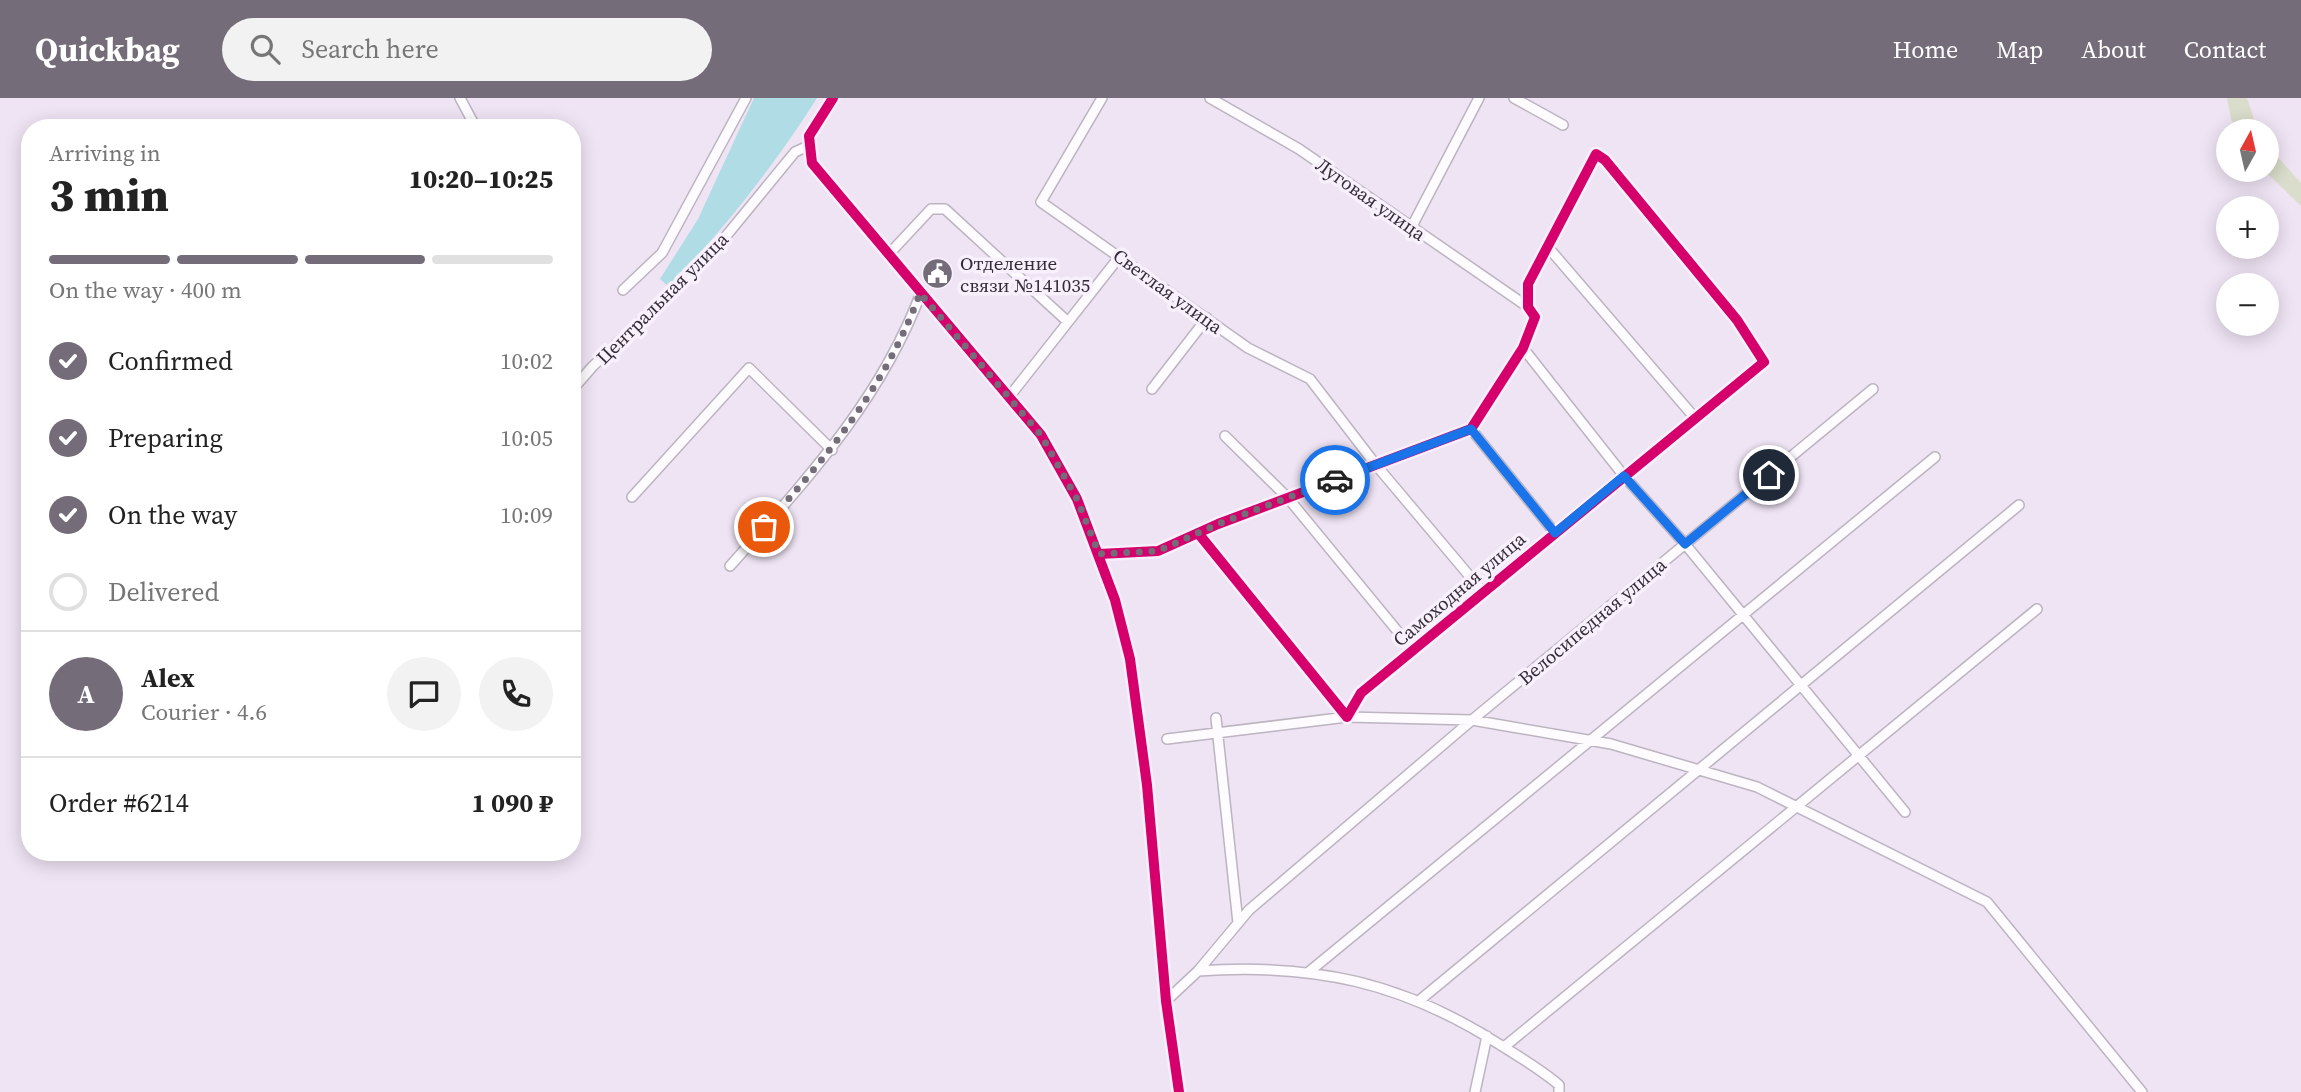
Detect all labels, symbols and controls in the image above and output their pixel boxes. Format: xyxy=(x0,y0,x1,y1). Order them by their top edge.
search box xyxy=(222,18,712,81)
text: Quickbag xyxy=(35,27,180,72)
icon: search xyxy=(246,30,284,68)
text: Search here xyxy=(302,31,439,67)
text: Home xyxy=(1893,33,1958,66)
text: Map xyxy=(1996,33,2043,66)
text: About xyxy=(2081,33,2146,66)
text: Contact xyxy=(2184,33,2266,66)
north arrow xyxy=(2216,119,2278,182)
map controls xyxy=(2216,119,2279,336)
text: Arriving in xyxy=(49,137,161,169)
street label: Луговая улица xyxy=(1311,151,1431,247)
text: 10:20–10:25 xyxy=(409,161,553,197)
text: 3 min xyxy=(49,163,169,226)
button: + xyxy=(2216,196,2279,259)
street label: Центральная улица xyxy=(590,226,734,370)
street label: Светлая улица xyxy=(1108,242,1228,340)
place label: Отделение связи №141035 xyxy=(960,250,1090,298)
public building icon: Отделение связи №141035 xyxy=(920,257,954,291)
button: − xyxy=(2216,273,2279,336)
text: On the way · 400 m xyxy=(49,274,242,306)
icon: check xyxy=(49,342,87,380)
text: Confirmed xyxy=(108,343,233,379)
text: 10:02 xyxy=(500,345,553,377)
icon: check xyxy=(49,419,87,457)
text: Preparing xyxy=(108,420,223,456)
text: 10:05 xyxy=(500,422,553,454)
courier xyxy=(1300,445,1370,515)
pin xyxy=(1739,445,1799,505)
icon: home xyxy=(1750,456,1788,494)
icon: car xyxy=(1316,461,1354,499)
icon: check xyxy=(49,496,87,534)
text: On the way xyxy=(108,497,237,533)
pin xyxy=(734,497,794,557)
text: 10:09 xyxy=(500,499,553,531)
icon: bag xyxy=(745,508,783,546)
street label: Самоходная улица xyxy=(1387,526,1531,652)
street label: Велосипедная улица xyxy=(1513,551,1672,691)
text: Delivered xyxy=(108,574,219,610)
button: chat xyxy=(387,657,461,731)
button: phone xyxy=(479,657,553,731)
text: Alex xyxy=(141,660,195,696)
text: A xyxy=(77,676,95,712)
text: Courier · 4.6 xyxy=(141,696,267,728)
text: Order #6214 xyxy=(49,785,189,821)
text: 1 090 ₽ xyxy=(471,785,553,821)

